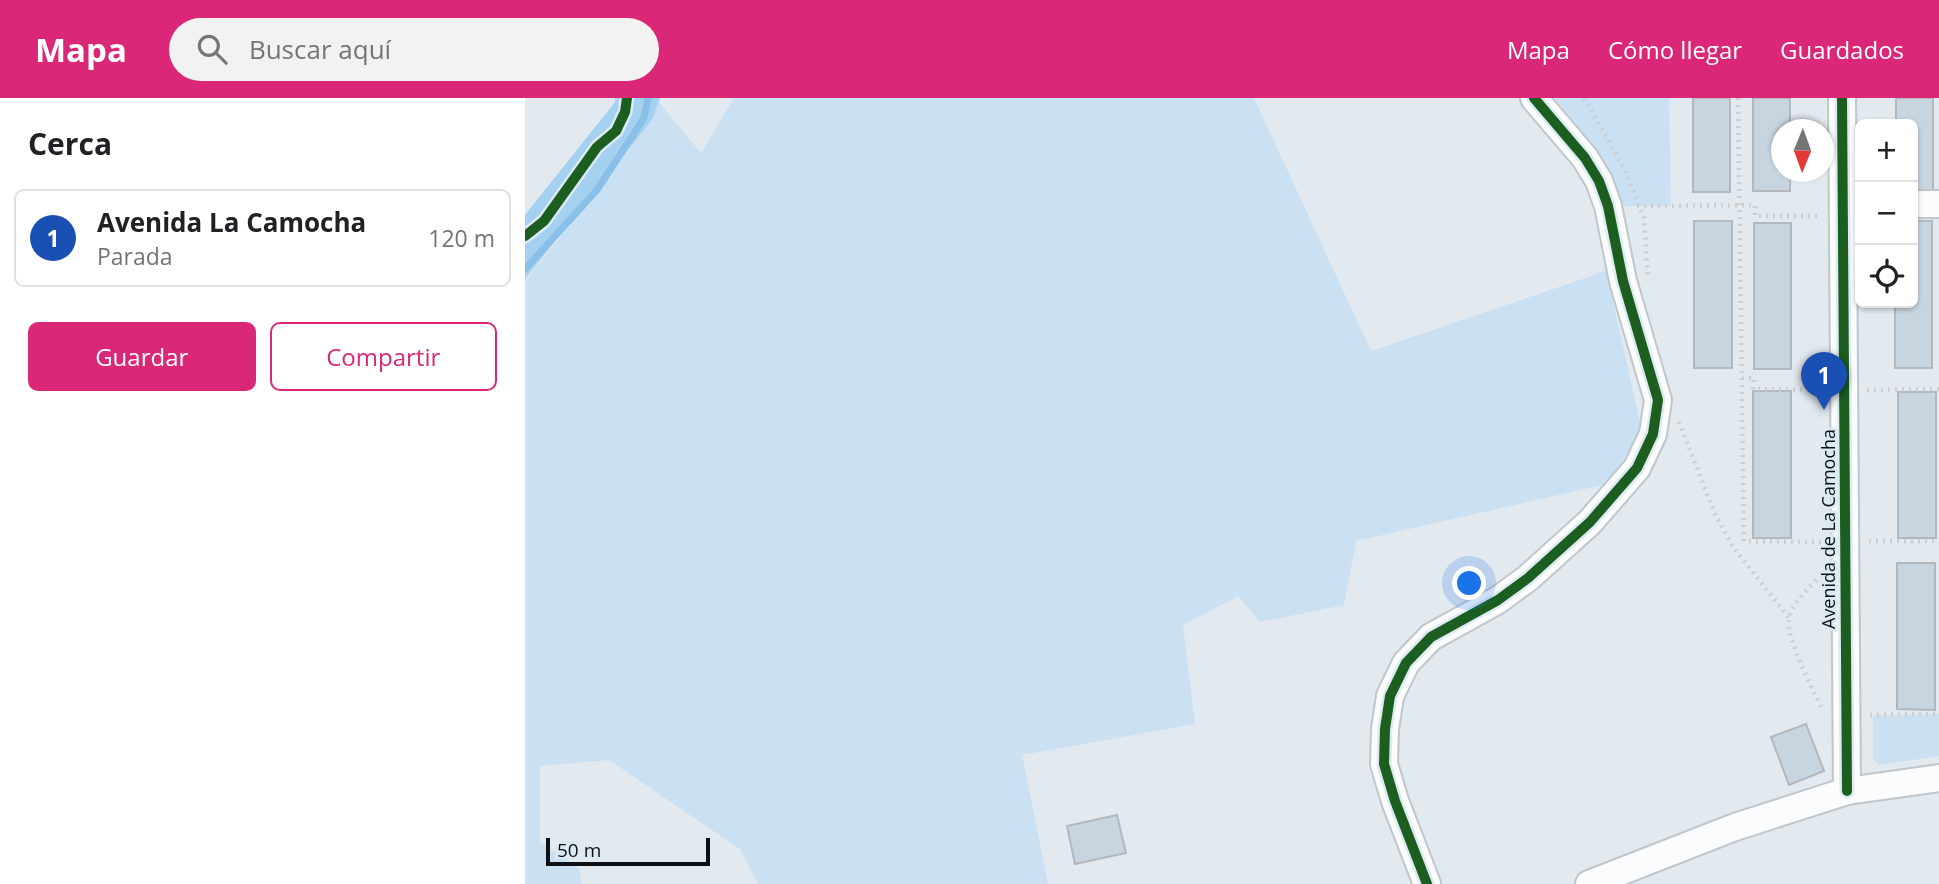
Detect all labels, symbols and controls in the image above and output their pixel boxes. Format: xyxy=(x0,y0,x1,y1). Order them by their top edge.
search box xyxy=(169,18,659,81)
text: Mapa xyxy=(35,27,127,72)
icon: search xyxy=(193,30,231,68)
text: Buscar aquí xyxy=(249,31,391,67)
text: Mapa xyxy=(1507,33,1570,66)
text: Cómo llegar xyxy=(1608,33,1742,66)
text: Guardados xyxy=(1780,33,1904,66)
north arrow xyxy=(1771,119,1834,182)
map controls xyxy=(1855,119,1918,308)
button: + xyxy=(1855,119,1918,182)
text: Cerca xyxy=(28,123,112,164)
button: − xyxy=(1855,182,1918,245)
text: Avenida La Camocha xyxy=(97,204,366,240)
text: 1 xyxy=(46,222,60,254)
text: 120 m xyxy=(428,222,495,254)
text: Parada xyxy=(97,240,173,272)
button: locate xyxy=(1855,245,1918,308)
button: Guardar xyxy=(28,322,256,391)
button: Compartir xyxy=(270,322,497,391)
pin: 1 xyxy=(1801,352,1847,410)
street label: Avenida de La Camocha xyxy=(1816,429,1840,629)
your location xyxy=(1452,566,1486,600)
scale bar xyxy=(546,835,711,867)
text: 50 m xyxy=(557,837,601,863)

